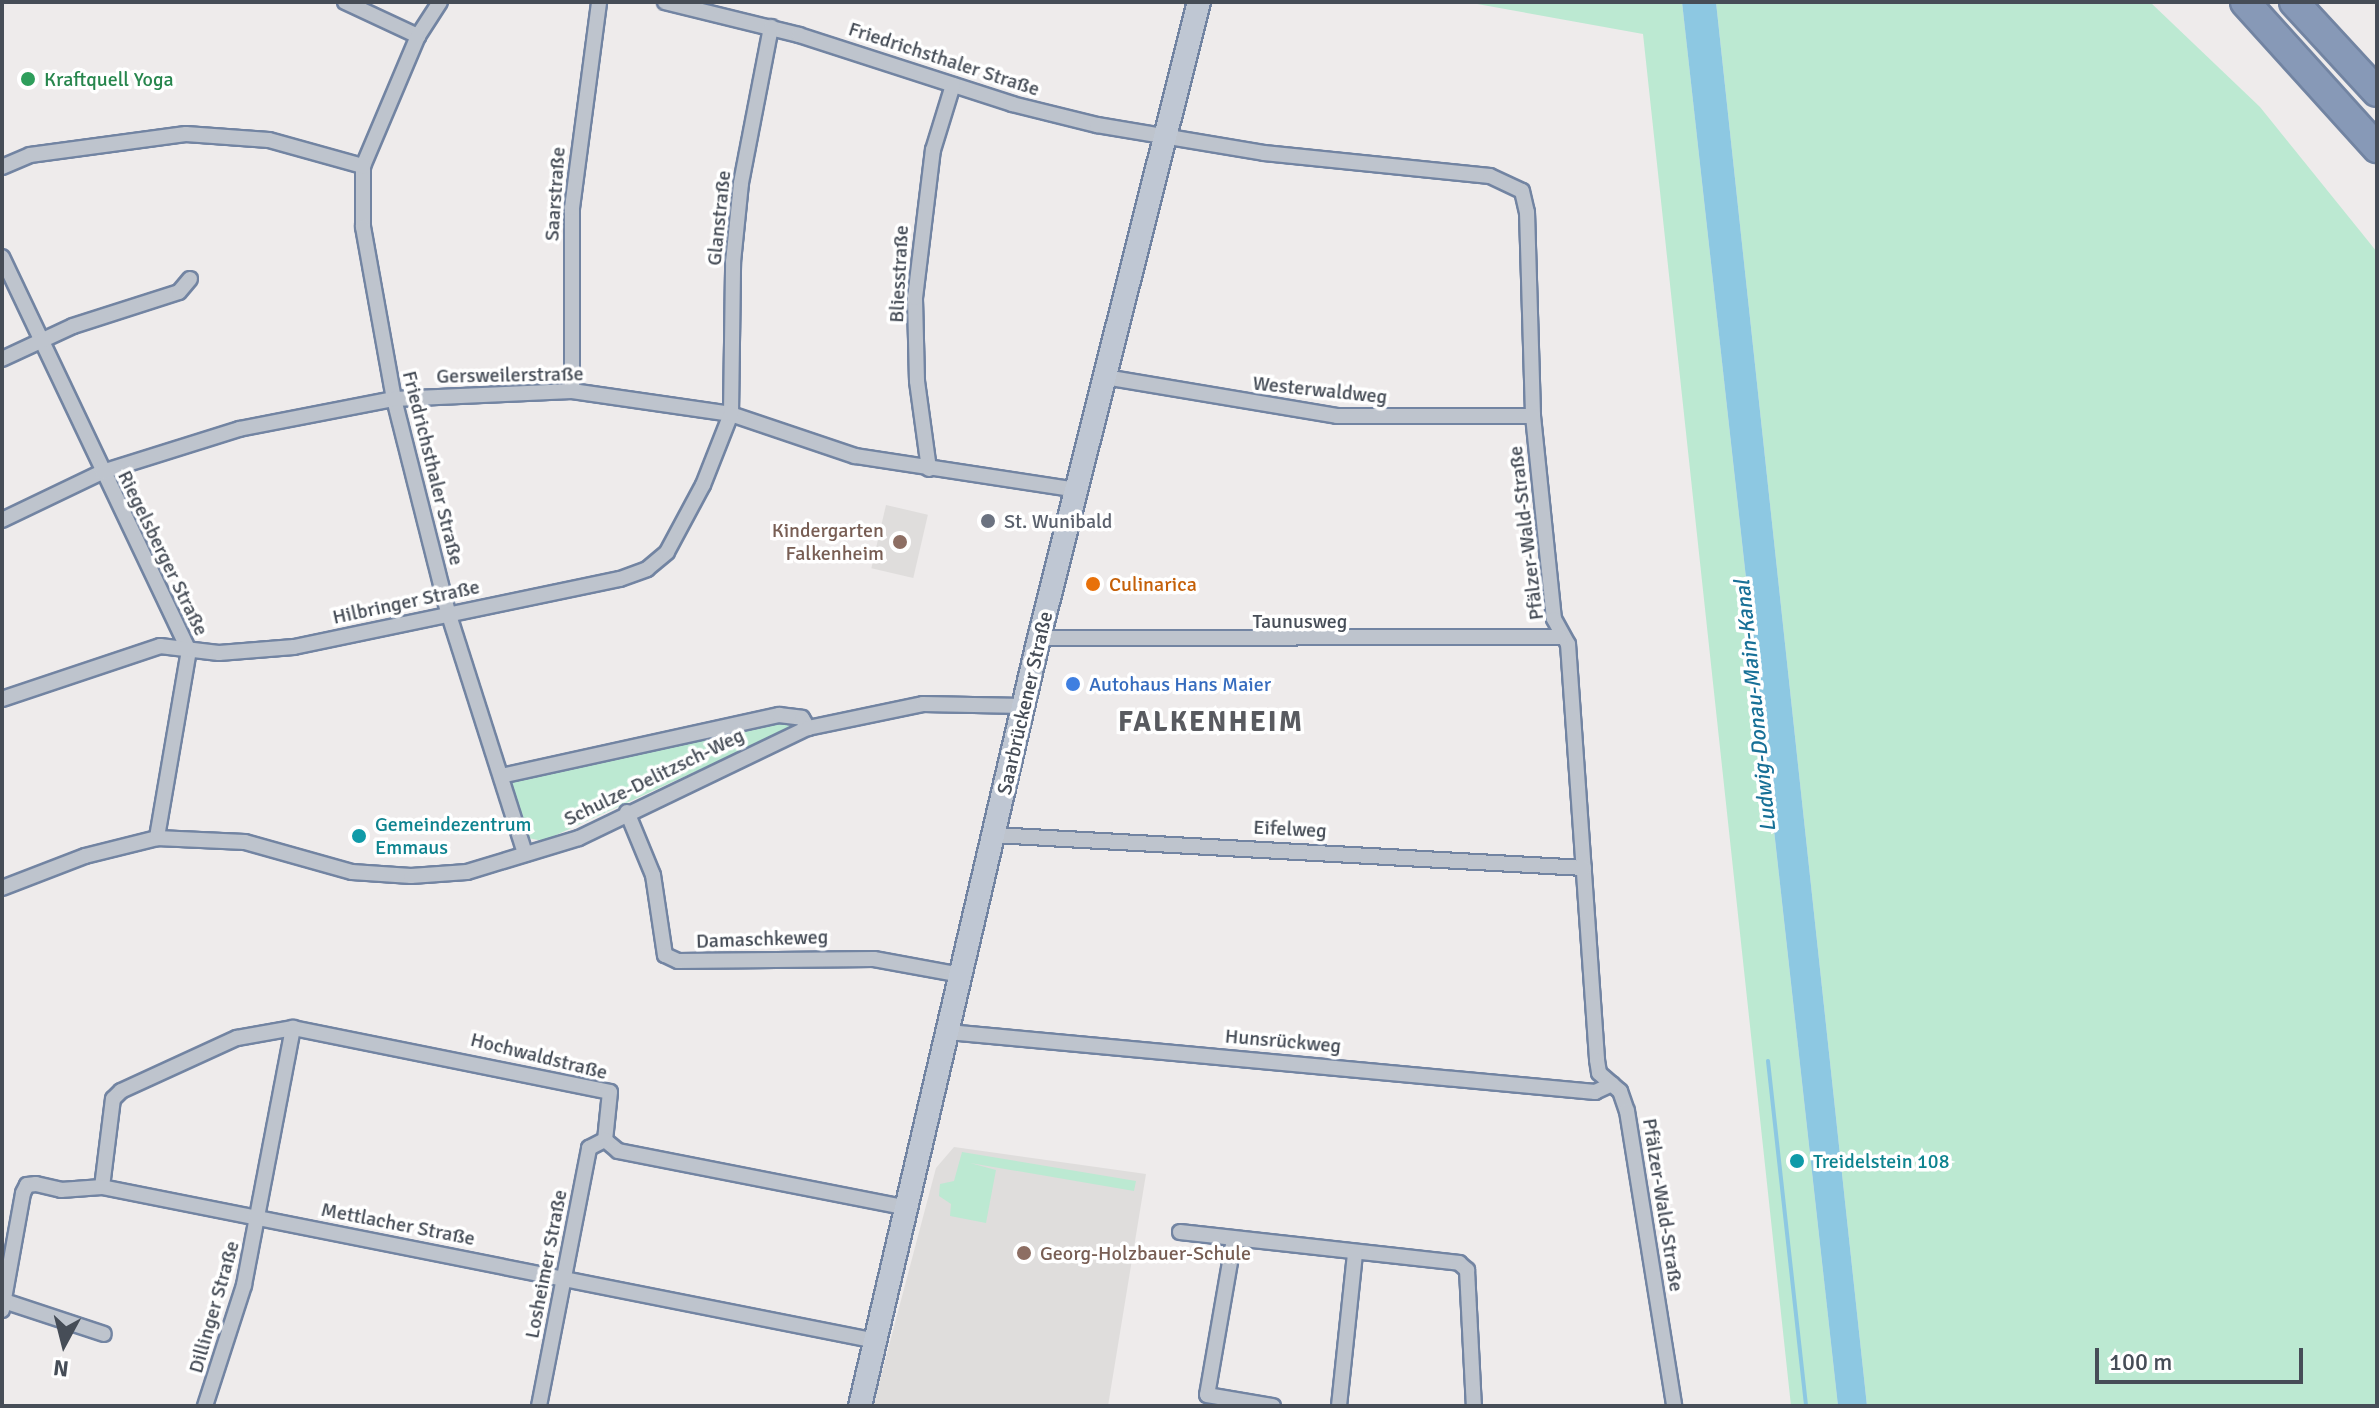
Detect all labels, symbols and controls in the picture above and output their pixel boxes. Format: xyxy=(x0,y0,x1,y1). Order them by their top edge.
street label: Friedrichsthaler Straße xyxy=(845,17,1043,101)
place label: Kraftquell Yoga xyxy=(44,67,174,91)
marker: Kraftquell Yoga xyxy=(19,70,37,88)
street label: Saarstraße xyxy=(540,146,570,242)
street label: Glanstraße xyxy=(702,169,736,267)
street label: Bliesstraße xyxy=(884,225,914,323)
street label: Gersweilerstraße xyxy=(436,362,584,388)
street label: Friedrichsthaler Straße xyxy=(397,368,469,568)
street label: Westerwaldweg xyxy=(1252,371,1388,409)
street label: Pfälzer-Wald-Straße xyxy=(1503,445,1549,621)
street label: Riegelsberger Straße xyxy=(113,467,213,639)
place label: St. Wunibald xyxy=(1004,509,1112,533)
marker: St. Wunibald xyxy=(979,512,997,530)
place label: Kindergarten Falkenheim xyxy=(772,518,884,565)
marker: Kindergarten Falkenheim xyxy=(891,533,909,551)
place label: Culinarica xyxy=(1109,572,1197,596)
street label: Hilbringer Straße xyxy=(330,575,482,629)
marker: Culinarica xyxy=(1084,575,1102,593)
water label: Ludwig-Donau-Main-Kanal xyxy=(1729,579,1781,833)
street label: Saarbrückener Straße xyxy=(992,609,1058,797)
street label: Taunusweg xyxy=(1253,609,1347,633)
place label: Autohaus Hans Maier xyxy=(1089,672,1271,696)
marker: Autohaus Hans Maier xyxy=(1064,675,1082,693)
district label: FALKENHEIM xyxy=(1118,705,1304,739)
street label: Schulze-Delitzsch-Weg xyxy=(560,723,748,831)
place label: Gemeindezentrum Emmaus xyxy=(375,812,532,859)
street label: Eifelweg xyxy=(1253,815,1327,843)
marker: Gemeindezentrum Emmaus xyxy=(350,827,368,845)
street label: Damaschkeweg xyxy=(696,925,828,953)
street label: Hunsrückweg xyxy=(1224,1024,1342,1058)
street label: Hochwaldstraße xyxy=(468,1027,610,1085)
street label: Pfälzer-Wald-Straße xyxy=(1637,1117,1689,1293)
place label: Treidelstein 108 xyxy=(1813,1149,1949,1173)
marker: Treidelstein 108 xyxy=(1788,1152,1806,1170)
street label: Losheimer Straße xyxy=(520,1188,572,1340)
street label: Mettlacher Straße xyxy=(319,1197,477,1251)
street label: Dillinger Straße xyxy=(184,1238,244,1376)
place label: Georg-Holzbauer-Schule xyxy=(1040,1241,1251,1265)
marker: Georg-Holzbauer-Schule xyxy=(1015,1244,1033,1262)
north arrow xyxy=(24,1304,104,1384)
scale bar xyxy=(2099,1332,2307,1382)
text: 100 m xyxy=(2109,1347,2172,1377)
text: N xyxy=(52,1354,70,1383)

